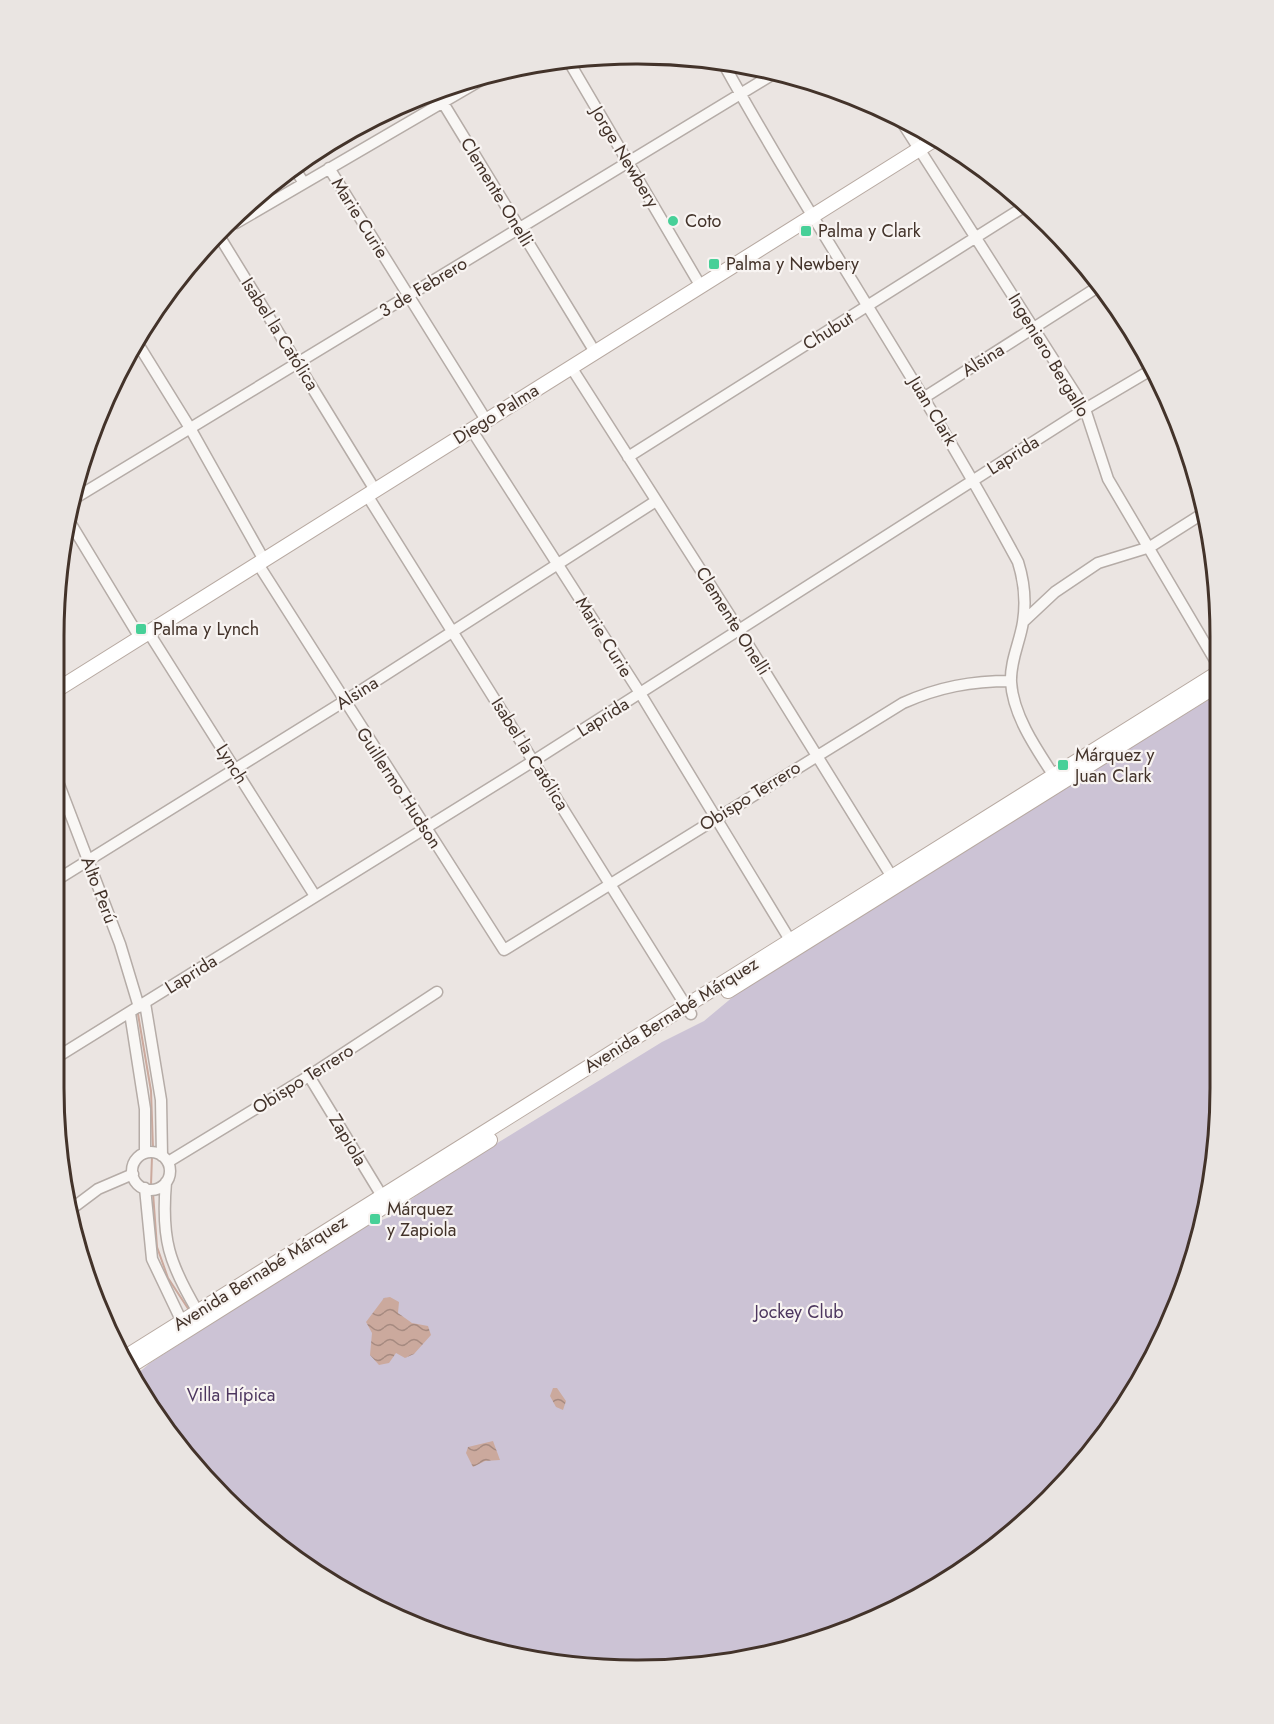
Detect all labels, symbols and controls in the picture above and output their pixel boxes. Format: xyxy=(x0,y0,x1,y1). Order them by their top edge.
street label: Jorge Newbery xyxy=(583,100,666,213)
street label: Clemente Onelli xyxy=(454,132,540,252)
street label: Marie Curie xyxy=(325,173,395,263)
place label: Coto xyxy=(685,208,721,234)
marker: Coto xyxy=(666,214,680,228)
place label: Palma y Clark xyxy=(818,218,921,244)
marker: Palma y Clark xyxy=(799,224,813,238)
street label: 3 de Febrero xyxy=(374,250,472,324)
place label: Palma y Newbery xyxy=(726,251,859,277)
marker: Palma y Newbery xyxy=(707,257,721,271)
street label: Isabel la Católica xyxy=(235,272,325,396)
street label: Ingeniero Bergallo xyxy=(1002,288,1096,422)
street label: Chubut xyxy=(798,305,859,357)
street label: Alsina xyxy=(957,337,1009,383)
street label: Juan Clark xyxy=(901,370,964,451)
street label: Diego Palma xyxy=(448,377,544,451)
street label: Laprida xyxy=(982,429,1044,481)
street label: Clemente Onelli xyxy=(689,562,777,680)
street label: Marie Curie xyxy=(569,592,639,682)
place label: Palma y Lynch xyxy=(153,616,259,642)
marker: Palma y Lynch xyxy=(134,622,148,636)
street label: Alsina xyxy=(331,670,383,716)
street label: Laprida xyxy=(572,691,634,743)
street label: Isabel la Católica xyxy=(485,692,575,816)
street label: Guillermo Hudson xyxy=(350,722,448,854)
street label: Lynch xyxy=(210,739,254,789)
place label: Márquez y Juan Clark xyxy=(1073,742,1155,789)
street label: Obispo Terrero xyxy=(694,754,806,837)
marker: Márquez y Juan Clark xyxy=(1056,758,1070,772)
street label: Alto Perú xyxy=(74,853,124,927)
street label: Laprida xyxy=(160,948,222,1000)
street label: Avenida Bernabé Márquez xyxy=(579,950,764,1079)
street label: Obispo Terrero xyxy=(247,1037,359,1120)
street label: Zapiola xyxy=(322,1109,374,1171)
place label: Márquez y Zapiola xyxy=(387,1196,456,1243)
street label: Avenida Bernabé Márquez xyxy=(168,1208,353,1337)
marker: Márquez y Zapiola xyxy=(368,1212,382,1226)
park label: Jockey Club xyxy=(753,1299,843,1325)
park label: Villa Hípica xyxy=(187,1382,275,1408)

